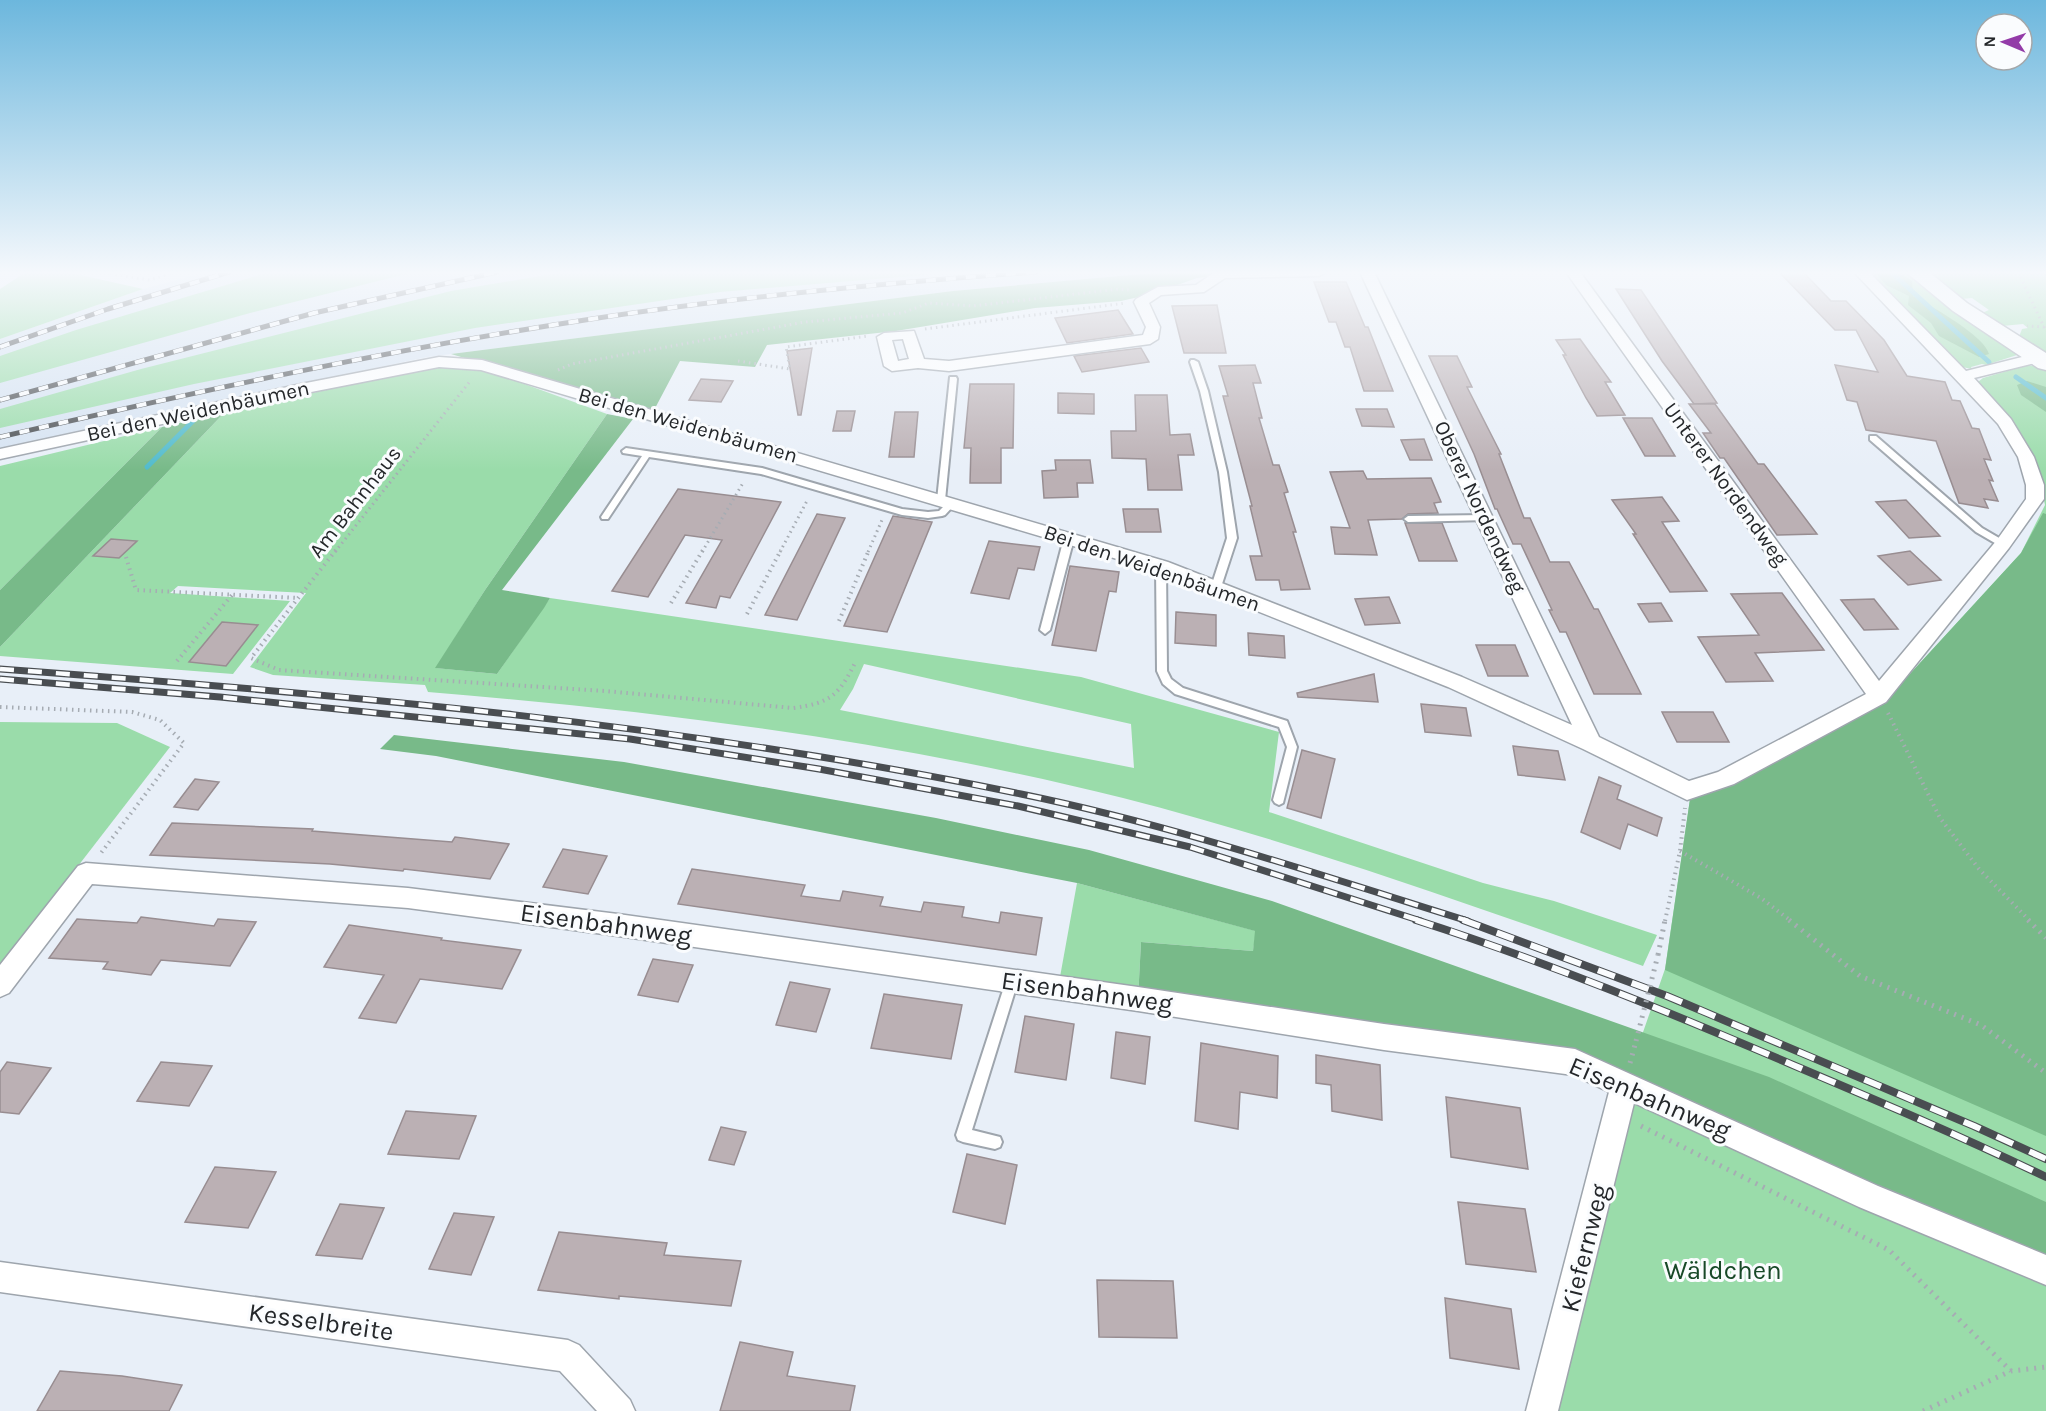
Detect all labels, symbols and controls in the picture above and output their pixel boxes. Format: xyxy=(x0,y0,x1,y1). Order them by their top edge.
north arrow xyxy=(1974,12,2034,72)
text: N xyxy=(1980,35,1999,48)
street label: Bei den Weidenbäumen xyxy=(85,376,311,446)
street label: Bei den Weidenbäumen xyxy=(576,382,800,468)
street label: Unterer Nordendweg xyxy=(1659,398,1793,570)
street label: Oberer Nordendweg xyxy=(1430,417,1531,597)
street label: Am Bahnhaus xyxy=(304,442,406,562)
street label: Bei den Weidenbäumen xyxy=(1041,520,1263,616)
street label: Eisenbahnweg xyxy=(518,897,694,951)
street label: Eisenbahnweg xyxy=(999,965,1175,1019)
street label: Eisenbahnweg xyxy=(1564,1050,1736,1146)
street label: Kiefernweg xyxy=(1554,1180,1616,1315)
park label: Wäldchen xyxy=(1664,1255,1782,1286)
street label: Kesselbreite xyxy=(246,1296,396,1348)

